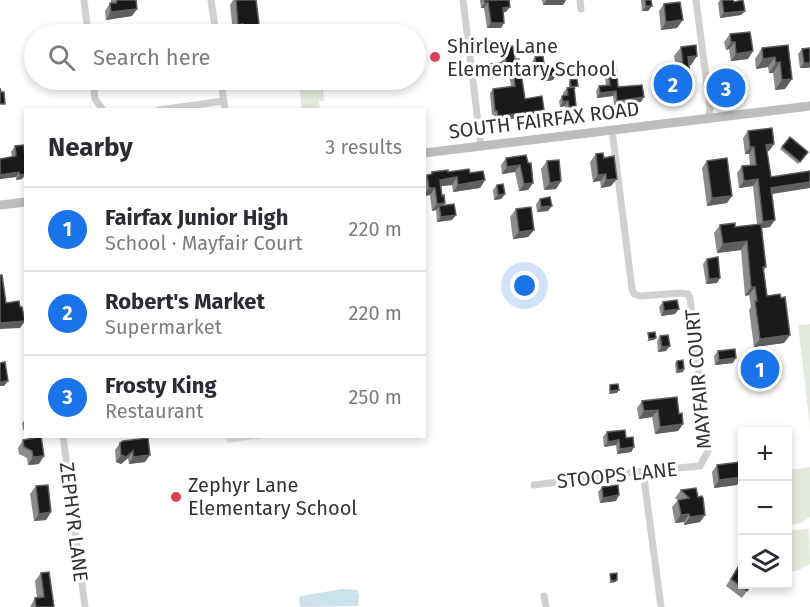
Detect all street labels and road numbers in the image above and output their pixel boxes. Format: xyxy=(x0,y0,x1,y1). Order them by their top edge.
street label: SOUTH FAIRFAX ROAD xyxy=(447,96,641,144)
street label: MAYFAIR COURT xyxy=(680,307,716,450)
street label: STOOPS LANE xyxy=(556,457,678,493)
street label: ZEPHYR LANE xyxy=(55,461,93,583)

